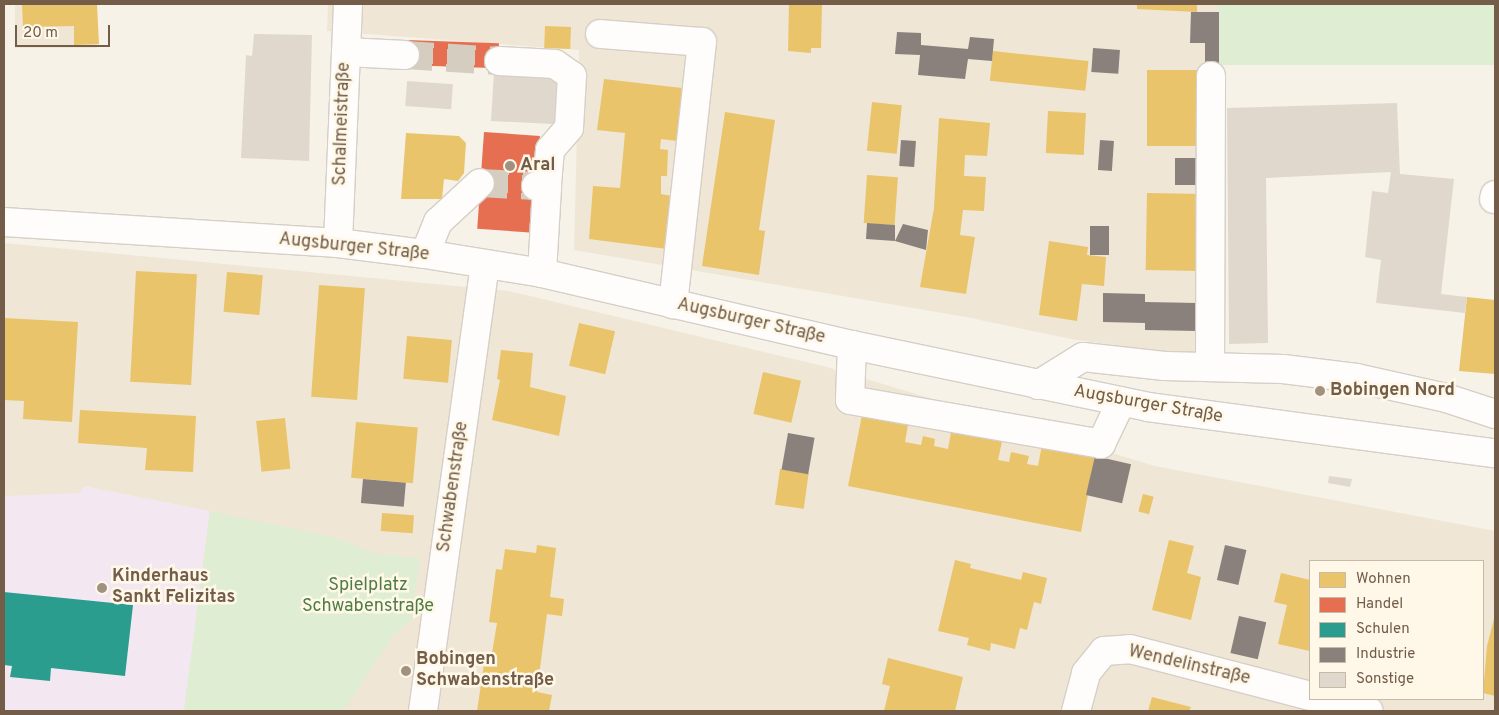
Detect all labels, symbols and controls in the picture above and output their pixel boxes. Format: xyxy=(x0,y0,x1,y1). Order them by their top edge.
scale bar xyxy=(18,15,112,47)
text: 20 m xyxy=(23,24,58,43)
street label: Schalmeistraße xyxy=(330,62,356,186)
place label: Aral xyxy=(520,155,555,177)
marker: Aral xyxy=(504,160,516,172)
street label: Augsburger Straße xyxy=(278,229,430,267)
street label: Augsburger Straße xyxy=(675,294,827,350)
place label: Bobingen Nord xyxy=(1330,380,1455,402)
street label: Augsburger Straße xyxy=(1072,381,1224,429)
marker: Bobingen Nord xyxy=(1314,385,1326,397)
street label: Schwabenstraße xyxy=(434,420,474,554)
legend xyxy=(1309,560,1484,700)
place label: Kinderhaus Sankt Felizitas xyxy=(112,567,235,610)
text: Wohnen xyxy=(1356,570,1411,589)
park label: Spielplatz Schwabenstraße xyxy=(302,576,434,618)
marker: Kinderhaus Sankt Felizitas xyxy=(96,582,108,594)
text: Handel xyxy=(1356,595,1403,614)
text: Schulen xyxy=(1356,620,1410,639)
street label: Wendelinstraße xyxy=(1126,641,1252,691)
text: Industrie xyxy=(1356,645,1415,664)
place label: Bobingen Schwabenstraße xyxy=(416,650,554,692)
marker: Bobingen Schwabenstraße xyxy=(400,665,412,677)
text: Sonstige xyxy=(1356,670,1414,689)

